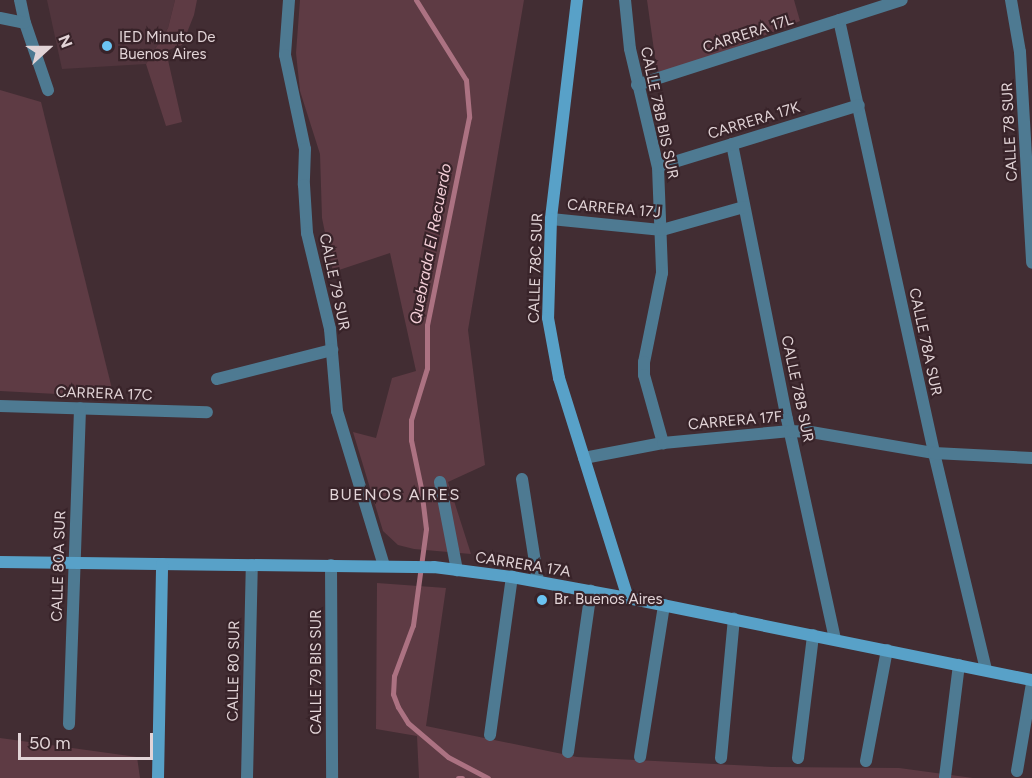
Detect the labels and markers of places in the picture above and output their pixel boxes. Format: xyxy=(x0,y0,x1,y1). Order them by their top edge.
place label: IED Minuto De Buenos Aires xyxy=(119,28,215,63)
marker: IED Minuto De Buenos Aires xyxy=(100,39,114,53)
place label: Br. Buenos Aires xyxy=(554,591,662,609)
marker: Br. Buenos Aires xyxy=(535,593,549,607)

